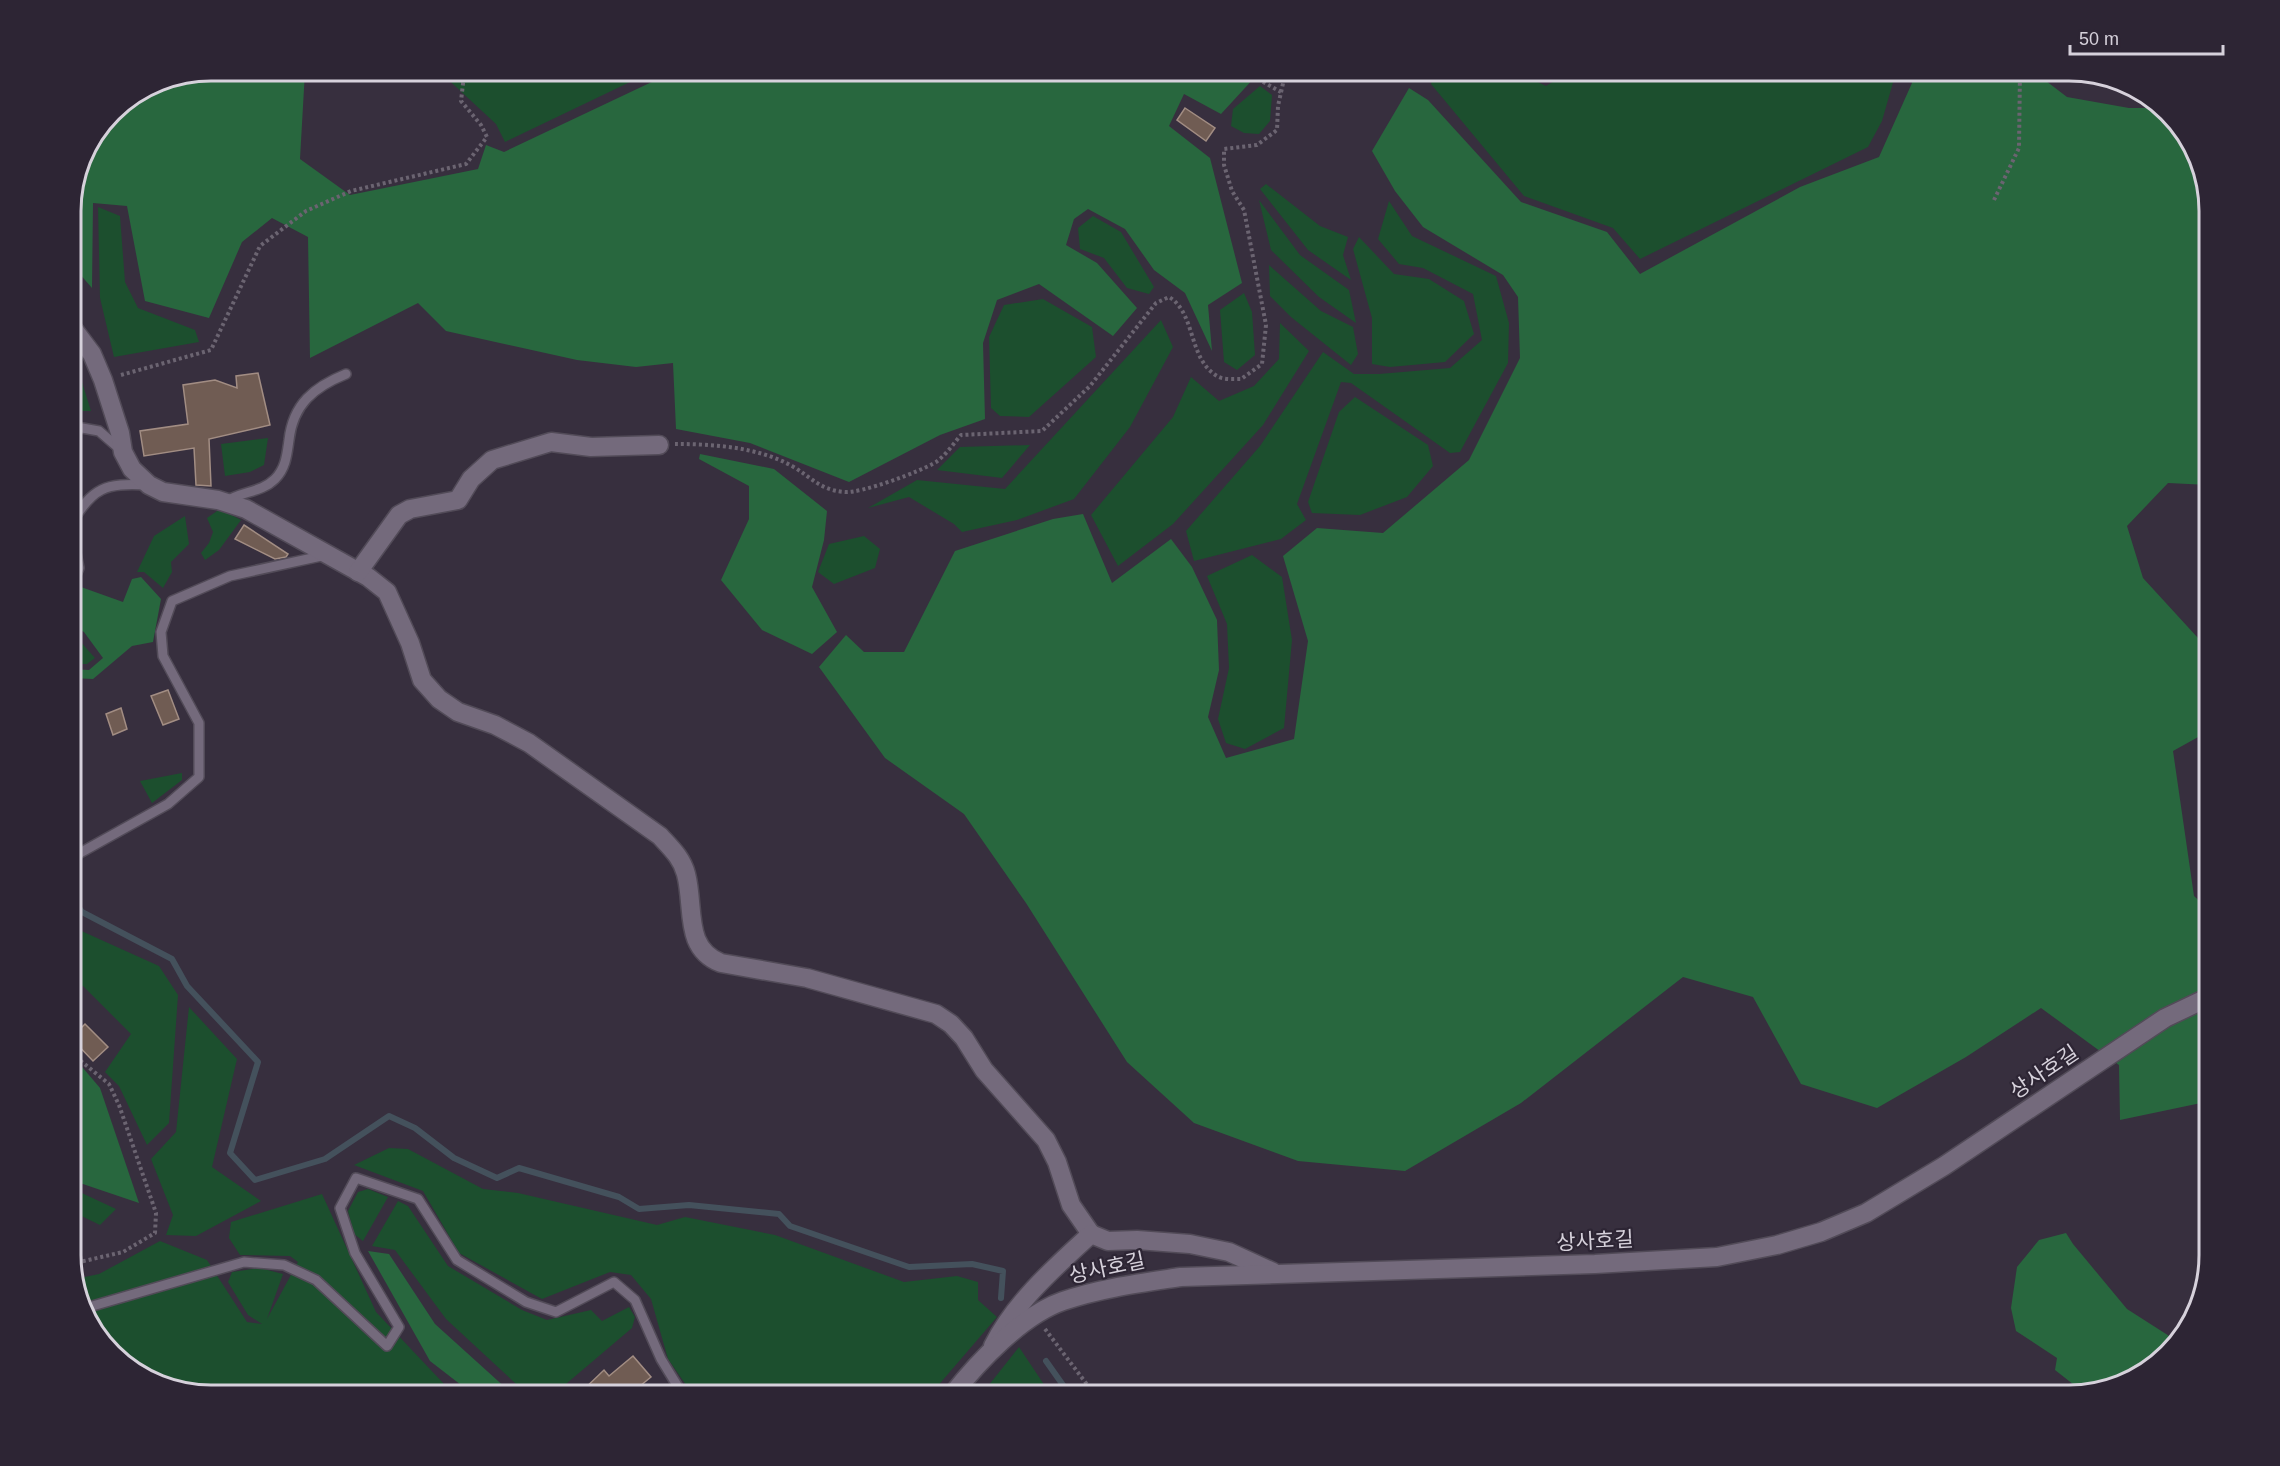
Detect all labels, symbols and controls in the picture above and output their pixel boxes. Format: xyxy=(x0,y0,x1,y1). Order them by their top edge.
scale bar xyxy=(2070,18,2223,56)
text: 50 m xyxy=(2079,29,2119,49)
street label: 상사호길 xyxy=(2005,1040,2082,1103)
street label: 상사호길 xyxy=(1556,1227,1634,1254)
street label: 상사호길 xyxy=(1067,1248,1147,1287)

